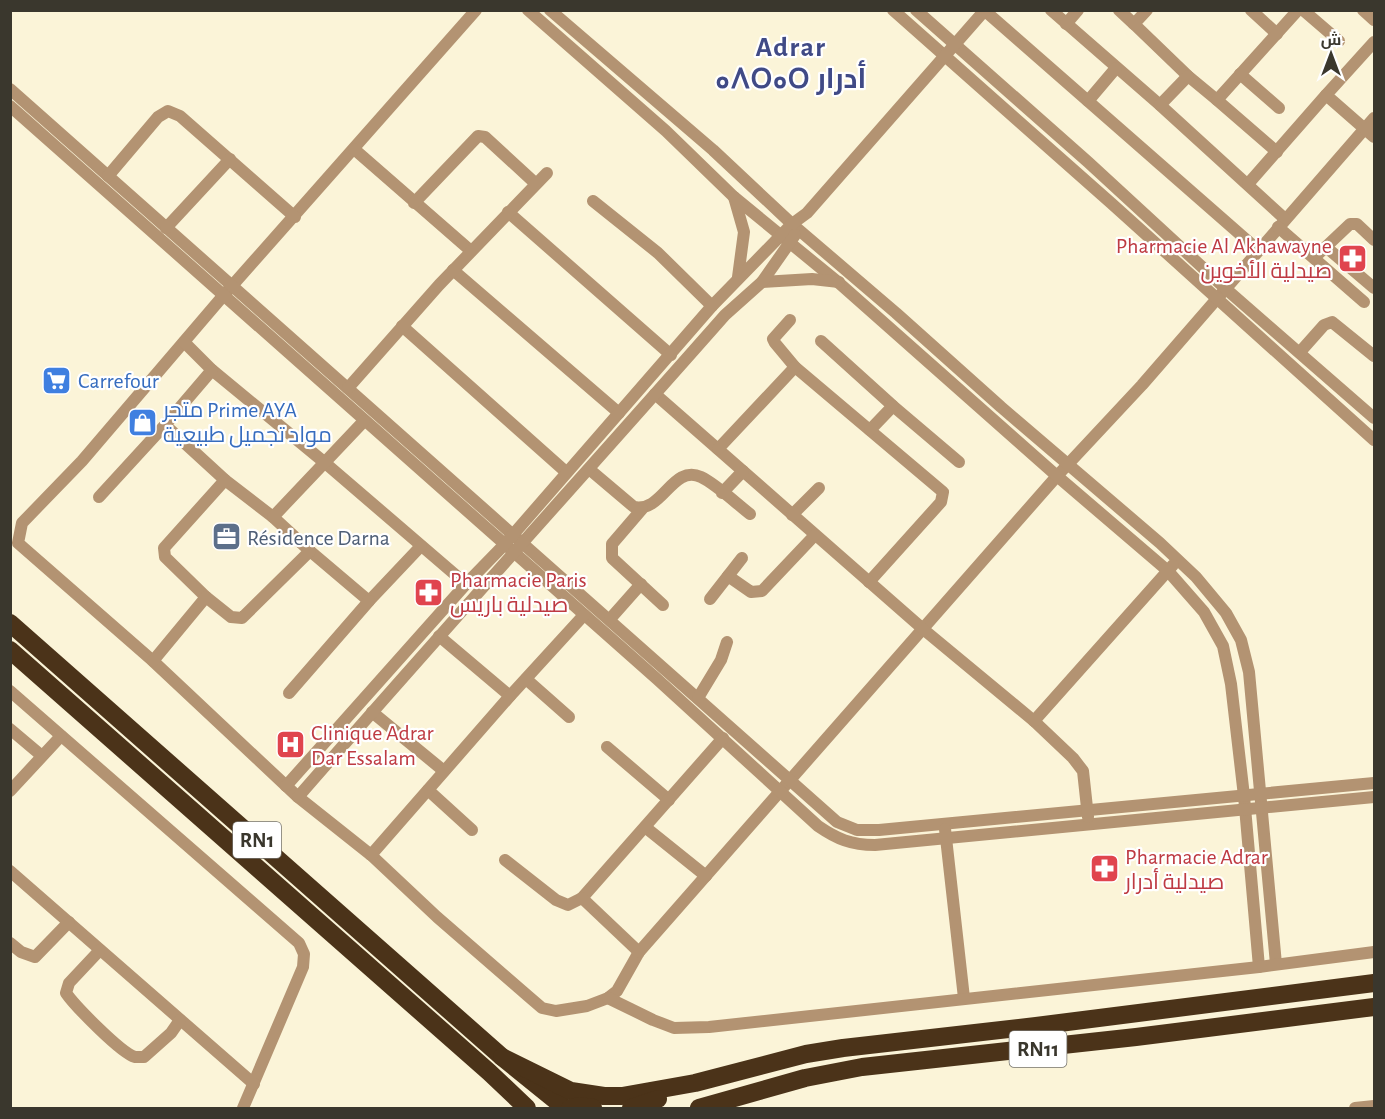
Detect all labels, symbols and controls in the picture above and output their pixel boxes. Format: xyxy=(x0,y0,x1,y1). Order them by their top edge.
north arrow xyxy=(1301,24,1361,84)
text: ش xyxy=(1321,31,1341,49)
district label: Adrar ⴰⴷⵔⴰⵔ أدرار xyxy=(716,34,866,95)
place label: Pharmacie Al Akhawayne صيدلية الأخوين xyxy=(1116,235,1332,284)
pharmacy icon: Pharmacie Al Akhawayne صيدلية الأخوين xyxy=(1337,242,1369,274)
supermarket icon: Carrefour xyxy=(41,364,73,396)
place label: Carrefour xyxy=(78,370,159,392)
place label: متجر Prime AYA مواد تجميل طبيعية xyxy=(161,399,332,448)
shop icon: متجر Prime AYA مواد تجميل طبيعية xyxy=(126,406,158,438)
office icon: Résidence Darna xyxy=(210,521,242,553)
place label: Résidence Darna xyxy=(247,527,390,549)
place label: Pharmacie Paris صيدلية باريس xyxy=(450,569,587,618)
pharmacy icon: Pharmacie Paris صيدلية باريس xyxy=(413,576,445,608)
place label: Clinique Adrar Dar Essalam xyxy=(311,722,434,769)
hospital icon: Clinique Adrar Dar Essalam xyxy=(274,729,306,761)
road number: RN1 xyxy=(233,822,281,858)
place label: Pharmacie Adrar صيدلية أدرار xyxy=(1123,846,1268,894)
pharmacy icon: Pharmacie Adrar صيدلية أدرار xyxy=(1088,853,1120,885)
road number: RN11 xyxy=(1010,1031,1066,1067)

